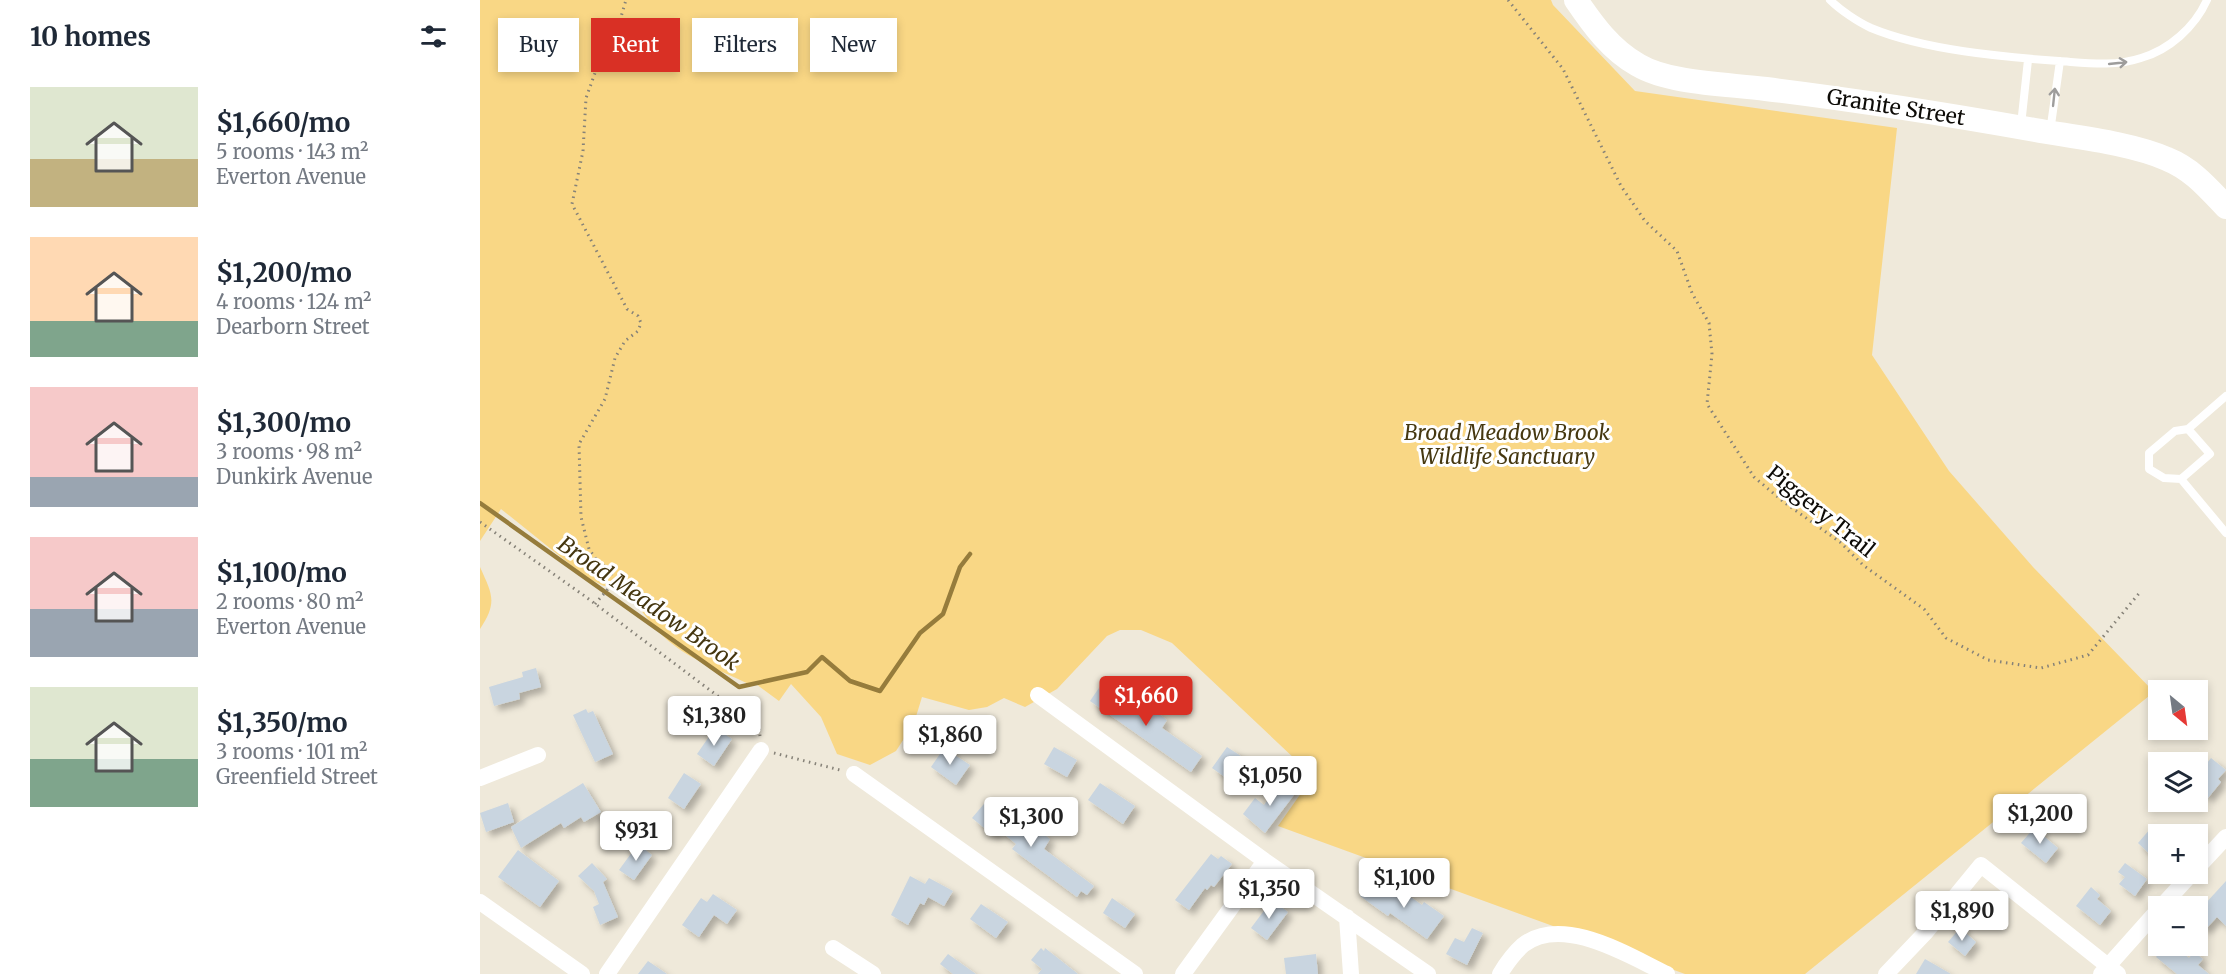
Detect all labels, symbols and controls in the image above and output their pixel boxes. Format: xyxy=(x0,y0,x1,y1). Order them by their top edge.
chip: Buy xyxy=(498,18,579,72)
chip: Rent xyxy=(591,18,680,72)
chip: Filters xyxy=(692,18,798,72)
chip: New xyxy=(810,18,897,72)
text: 10 homes xyxy=(30,20,151,53)
icon: filters xyxy=(417,20,450,53)
one-way arrow xyxy=(2108,57,2127,68)
street label: Granite Street xyxy=(1825,83,1967,131)
one-way arrow xyxy=(2049,87,2060,107)
text: $1,660/mo xyxy=(216,106,350,139)
icon: home xyxy=(78,111,150,183)
text: 5 rooms · 143 m² xyxy=(216,139,368,164)
text: Everton Avenue xyxy=(216,164,366,189)
text: $1,200/mo xyxy=(216,256,352,289)
icon: home xyxy=(78,261,150,333)
text: 4 rooms · 124 m² xyxy=(216,289,371,314)
text: Dearborn Street xyxy=(216,314,370,339)
text: $1,300/mo xyxy=(216,406,351,439)
icon: home xyxy=(78,411,150,483)
park label: Broad Meadow Brook Wildlife Sanctuary xyxy=(1404,419,1611,470)
text: 3 rooms · 98 m² xyxy=(216,439,362,464)
street label: Piggery Trail xyxy=(1761,459,1881,563)
text: Dunkirk Avenue xyxy=(216,464,372,489)
water label: Broad Meadow Brook xyxy=(553,530,745,676)
text: $1,100/mo xyxy=(216,556,347,589)
icon: home xyxy=(78,561,150,633)
text: 2 rooms · 80 m² xyxy=(216,589,363,614)
text: Everton Avenue xyxy=(216,614,366,639)
pin: $1,660 xyxy=(1097,676,1195,727)
north arrow xyxy=(2148,680,2208,740)
map controls xyxy=(2148,680,2208,956)
text: $1,660 xyxy=(1113,683,1179,708)
pin: $1,380 xyxy=(665,696,763,747)
text: $1,380 xyxy=(682,703,746,728)
text: $1,350/mo xyxy=(216,706,348,739)
icon: home xyxy=(78,711,150,783)
pin: $1,860 xyxy=(901,715,999,766)
text: $1,860 xyxy=(917,722,983,747)
text: 3 rooms · 101 m² xyxy=(216,739,367,764)
button: layers xyxy=(2148,752,2208,812)
pin: $1,050 xyxy=(1221,756,1319,807)
text: $1,050 xyxy=(1238,763,1302,788)
text: Greenfield Street xyxy=(216,764,378,789)
pin: $1,200 xyxy=(1991,794,2089,845)
pin: $1,300 xyxy=(982,797,1080,848)
text: $1,200 xyxy=(2007,801,2073,826)
text: $1,300 xyxy=(998,804,1064,829)
pin: $931 xyxy=(600,811,672,862)
text: $931 xyxy=(614,818,658,843)
button: + xyxy=(2148,824,2208,884)
pin: $1,100 xyxy=(1355,858,1453,909)
text: $1,100 xyxy=(1373,865,1435,890)
pin: $1,350 xyxy=(1220,869,1318,920)
text: $1,350 xyxy=(1237,876,1301,901)
pin: $1,890 xyxy=(1913,891,2011,942)
button: − xyxy=(2148,896,2208,956)
text: $1,890 xyxy=(1929,898,1995,923)

